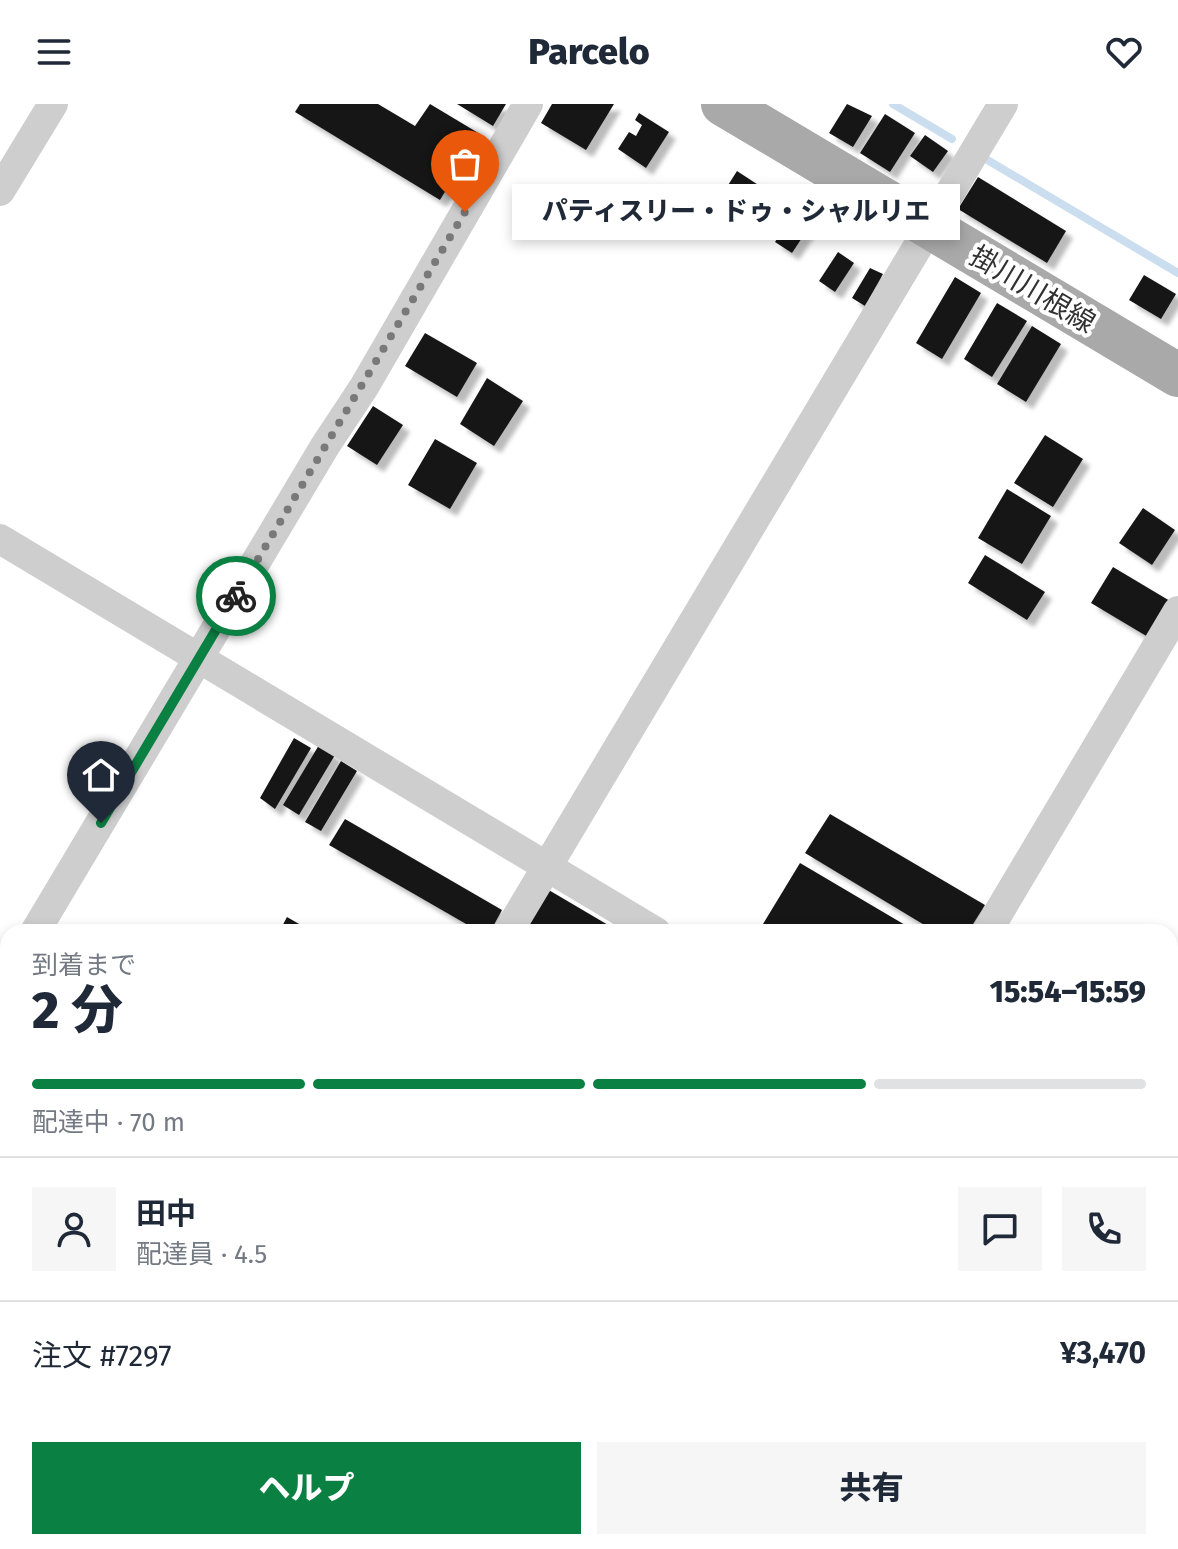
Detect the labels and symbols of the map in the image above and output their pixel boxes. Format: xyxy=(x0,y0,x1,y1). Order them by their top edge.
pin xyxy=(431,130,499,212)
callout: パティスリー・ドゥ・シャルリエ xyxy=(513,184,961,240)
street label: 掛川川根線 xyxy=(964,239,1101,340)
courier xyxy=(196,556,276,636)
pin xyxy=(67,741,135,823)

